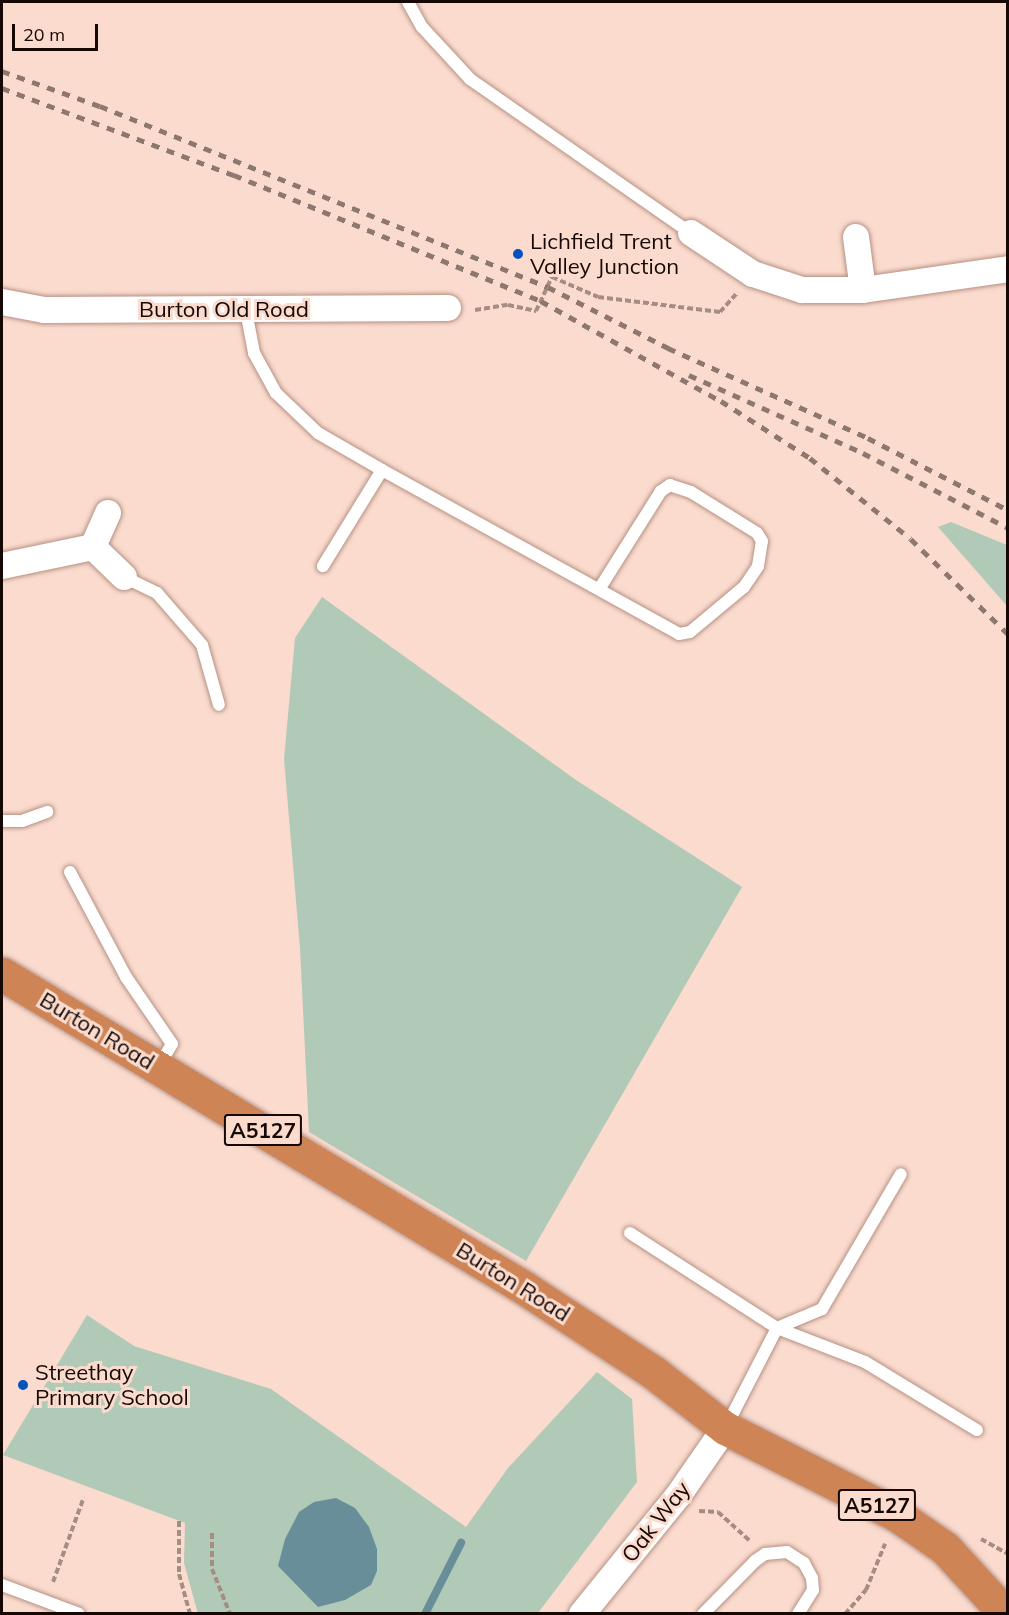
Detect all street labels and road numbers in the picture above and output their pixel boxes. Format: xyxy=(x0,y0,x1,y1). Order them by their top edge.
street label: Burton Old Road xyxy=(139,297,309,323)
street label: Burton Road xyxy=(35,986,159,1076)
road number: A5127 xyxy=(222,1112,304,1148)
street label: Burton Road xyxy=(451,1237,575,1327)
street label: Oak Way xyxy=(616,1476,696,1568)
road number: A5127 xyxy=(836,1487,918,1523)

